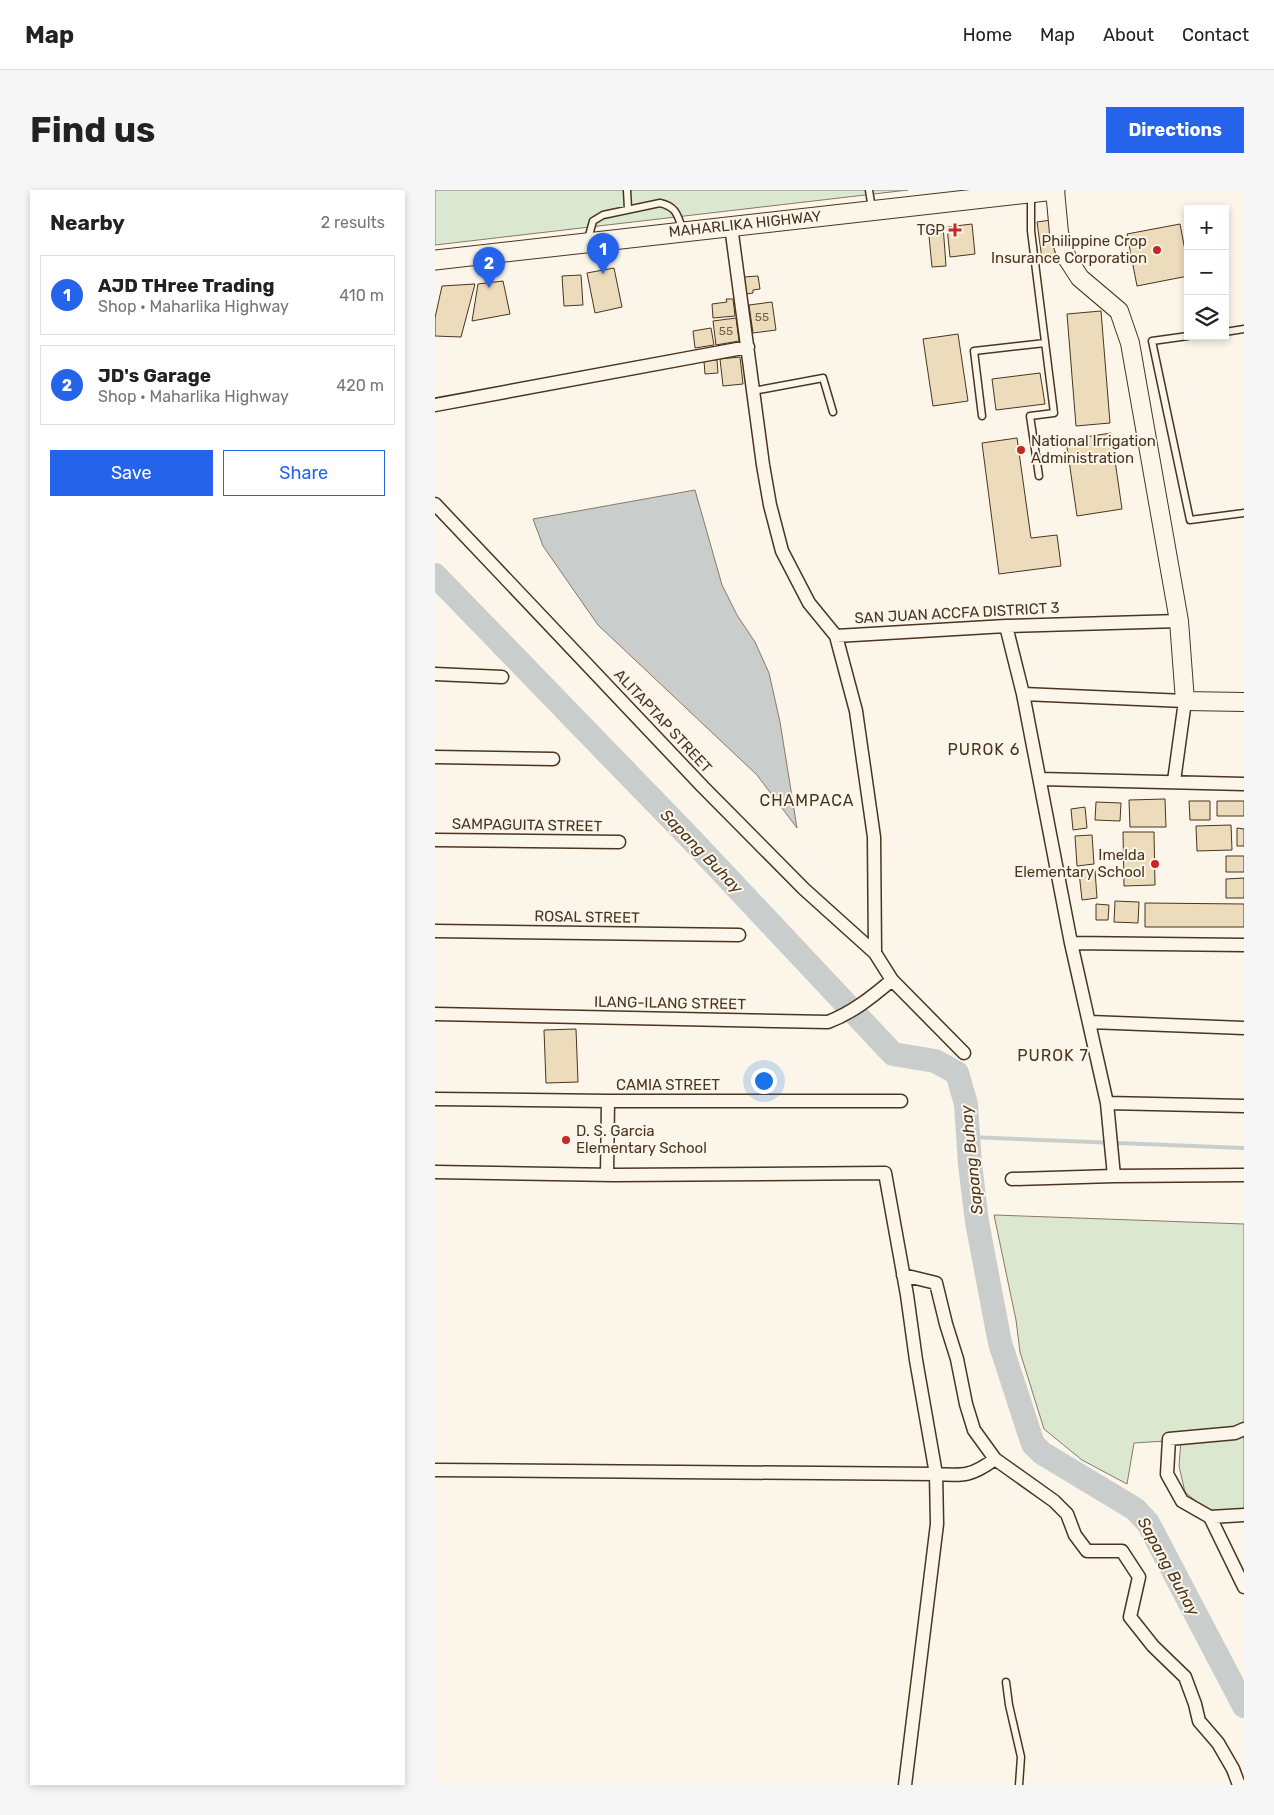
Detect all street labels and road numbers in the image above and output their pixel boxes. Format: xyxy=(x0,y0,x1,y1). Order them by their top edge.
street label: MAHARLIKA HIGHWAY xyxy=(668,207,823,241)
street label: SAN JUAN ACCFA DISTRICT 3 xyxy=(854,599,1060,627)
street label: ALITAPTAP STREET xyxy=(610,665,716,777)
street label: SAMPAGUITA STREET xyxy=(452,815,603,835)
street label: ROSAL STREET xyxy=(534,907,640,927)
street label: ILANG-ILANG STREET xyxy=(594,993,746,1013)
street label: CAMIA STREET xyxy=(616,1076,720,1094)

